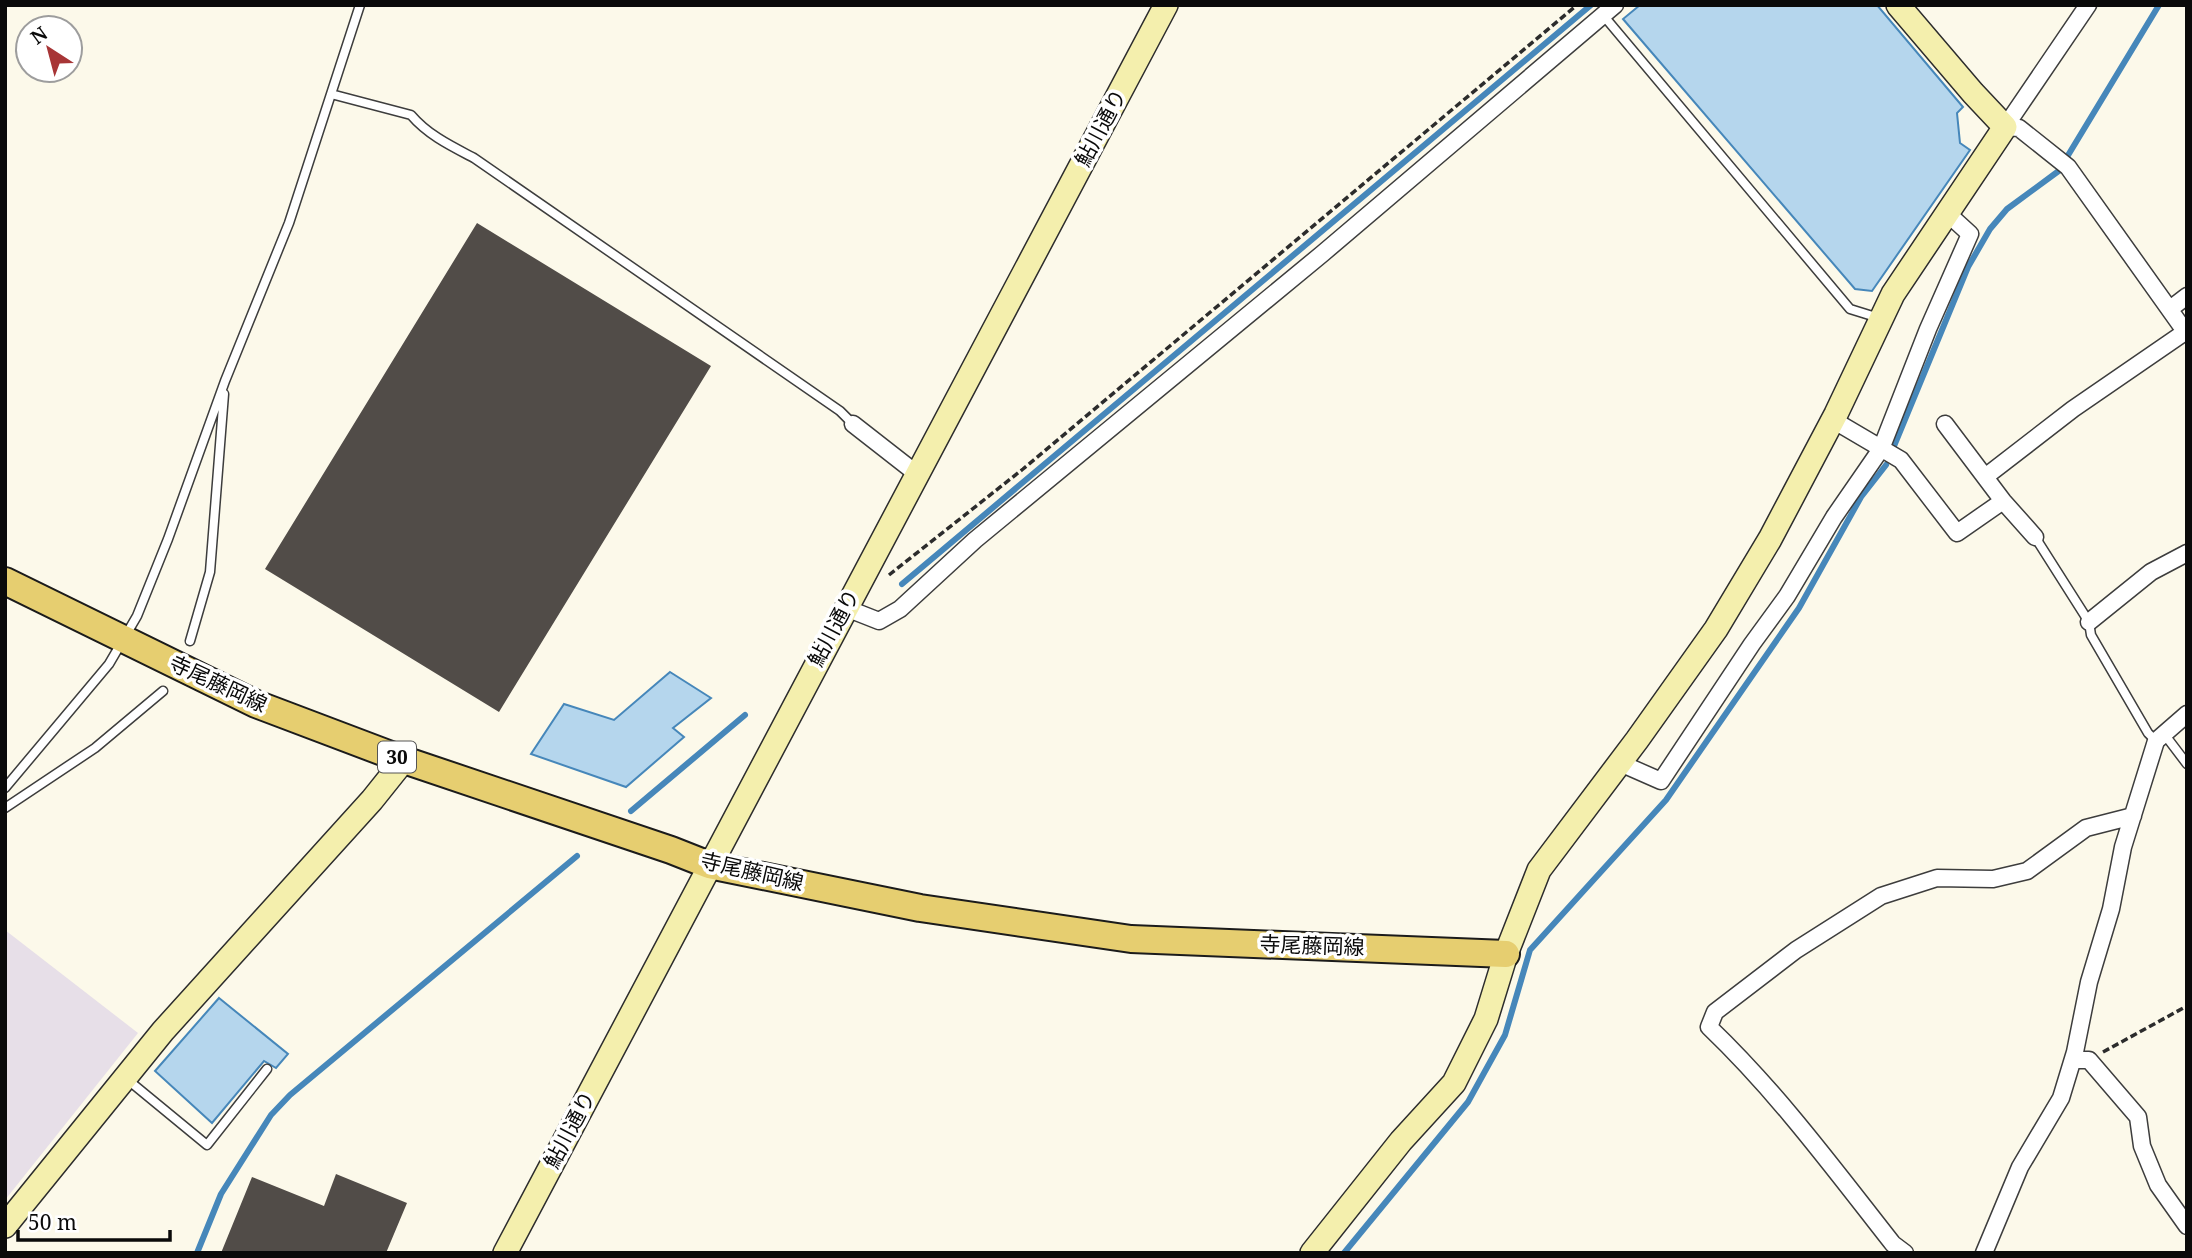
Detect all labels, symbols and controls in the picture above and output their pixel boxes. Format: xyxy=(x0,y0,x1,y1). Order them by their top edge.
north arrow xyxy=(14,14,84,84)
text: N xyxy=(25,20,53,50)
street label: 鮎川通り xyxy=(1068,84,1132,171)
street label: 鮎川通り xyxy=(801,584,865,671)
street label: 寺尾藤岡線 xyxy=(165,648,272,718)
road number: 30 xyxy=(378,742,416,772)
street label: 寺尾藤岡線 xyxy=(698,846,807,896)
street label: 寺尾藤岡線 xyxy=(1259,929,1365,961)
street label: 鮎川通り xyxy=(537,1086,601,1173)
scale bar xyxy=(18,1198,170,1242)
text: 50 m xyxy=(28,1208,77,1236)

